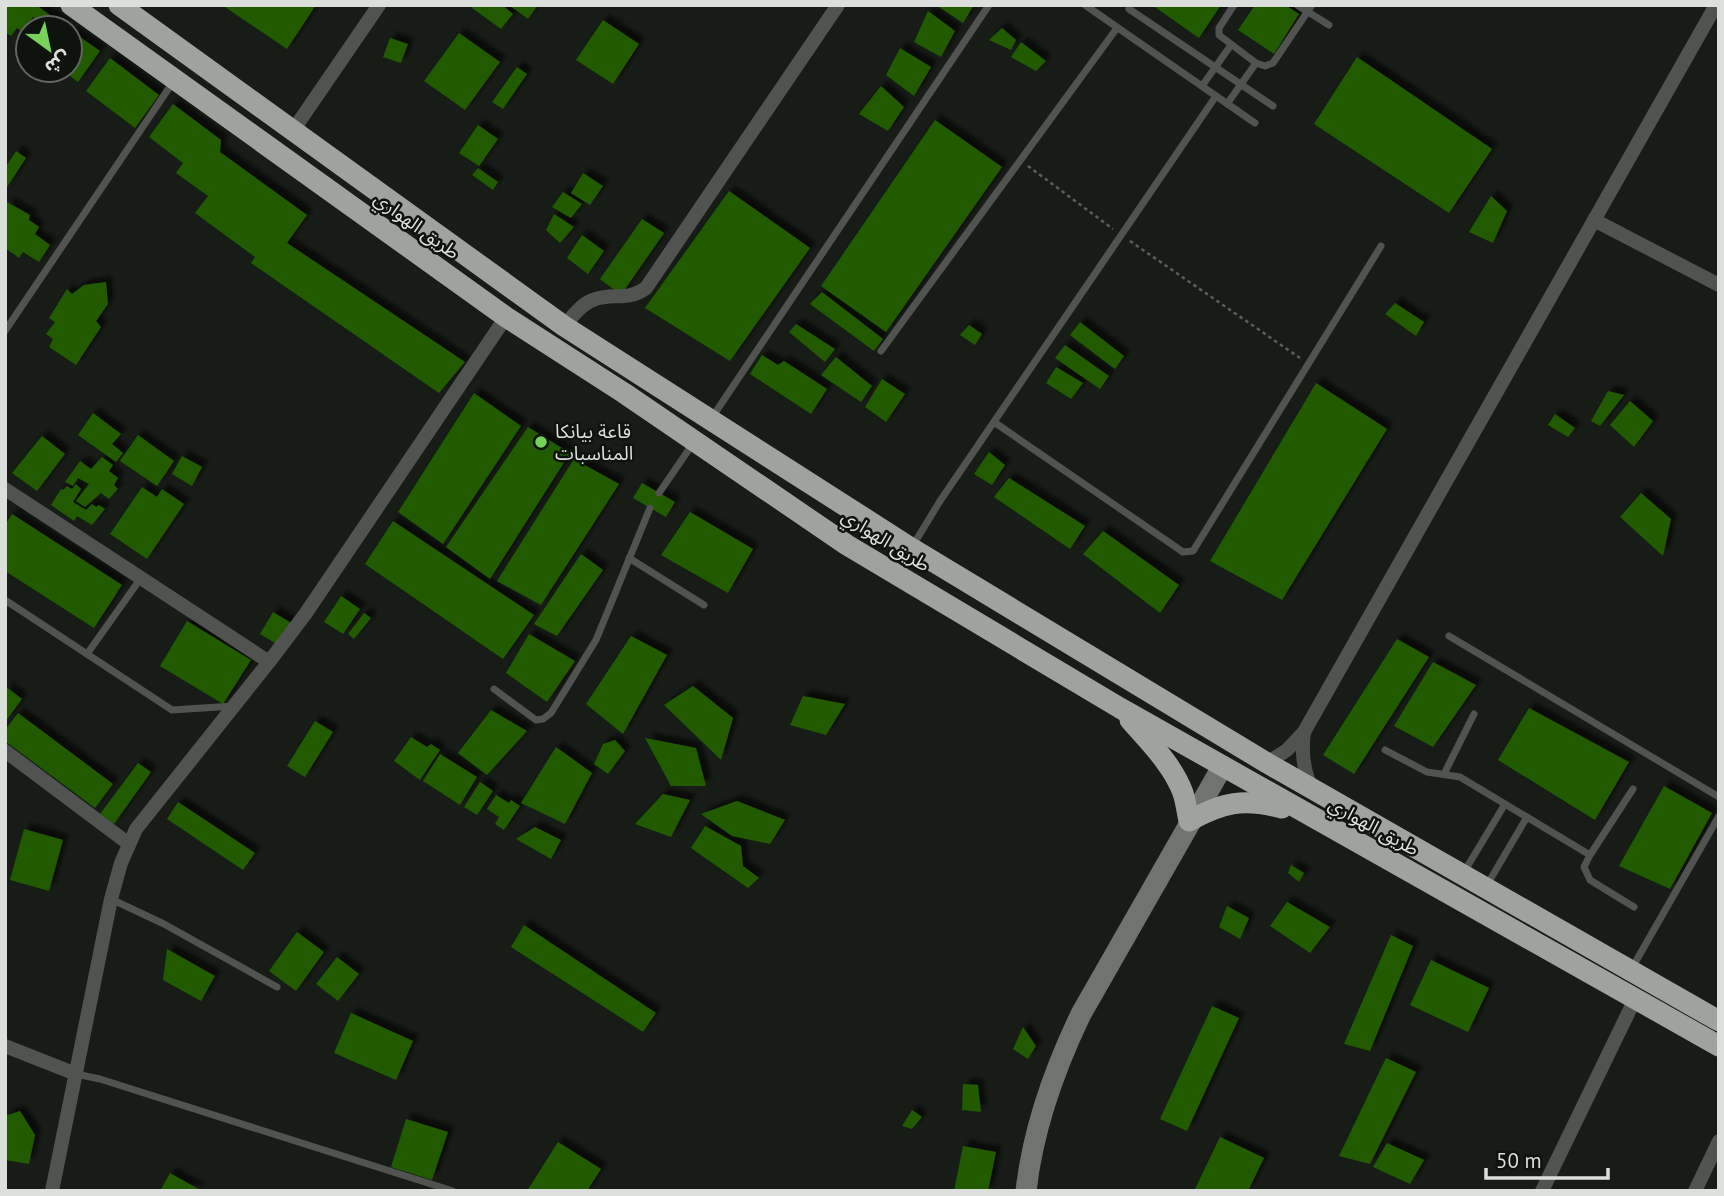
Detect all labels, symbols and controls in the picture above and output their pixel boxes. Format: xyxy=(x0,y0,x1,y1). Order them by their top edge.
north arrow xyxy=(14,14,84,84)
text: ش xyxy=(41,46,76,80)
street label: طريق الهواري xyxy=(368,186,465,267)
place label: قاعة بيانكا المناسبات xyxy=(555,419,633,465)
marker: قاعة بيانكا المناسبات xyxy=(533,434,549,450)
street label: طريق الهواري xyxy=(835,503,935,580)
street label: طريق الهواري xyxy=(1323,791,1424,864)
scale bar xyxy=(1486,1136,1608,1180)
text: 50 m xyxy=(1496,1147,1542,1174)

